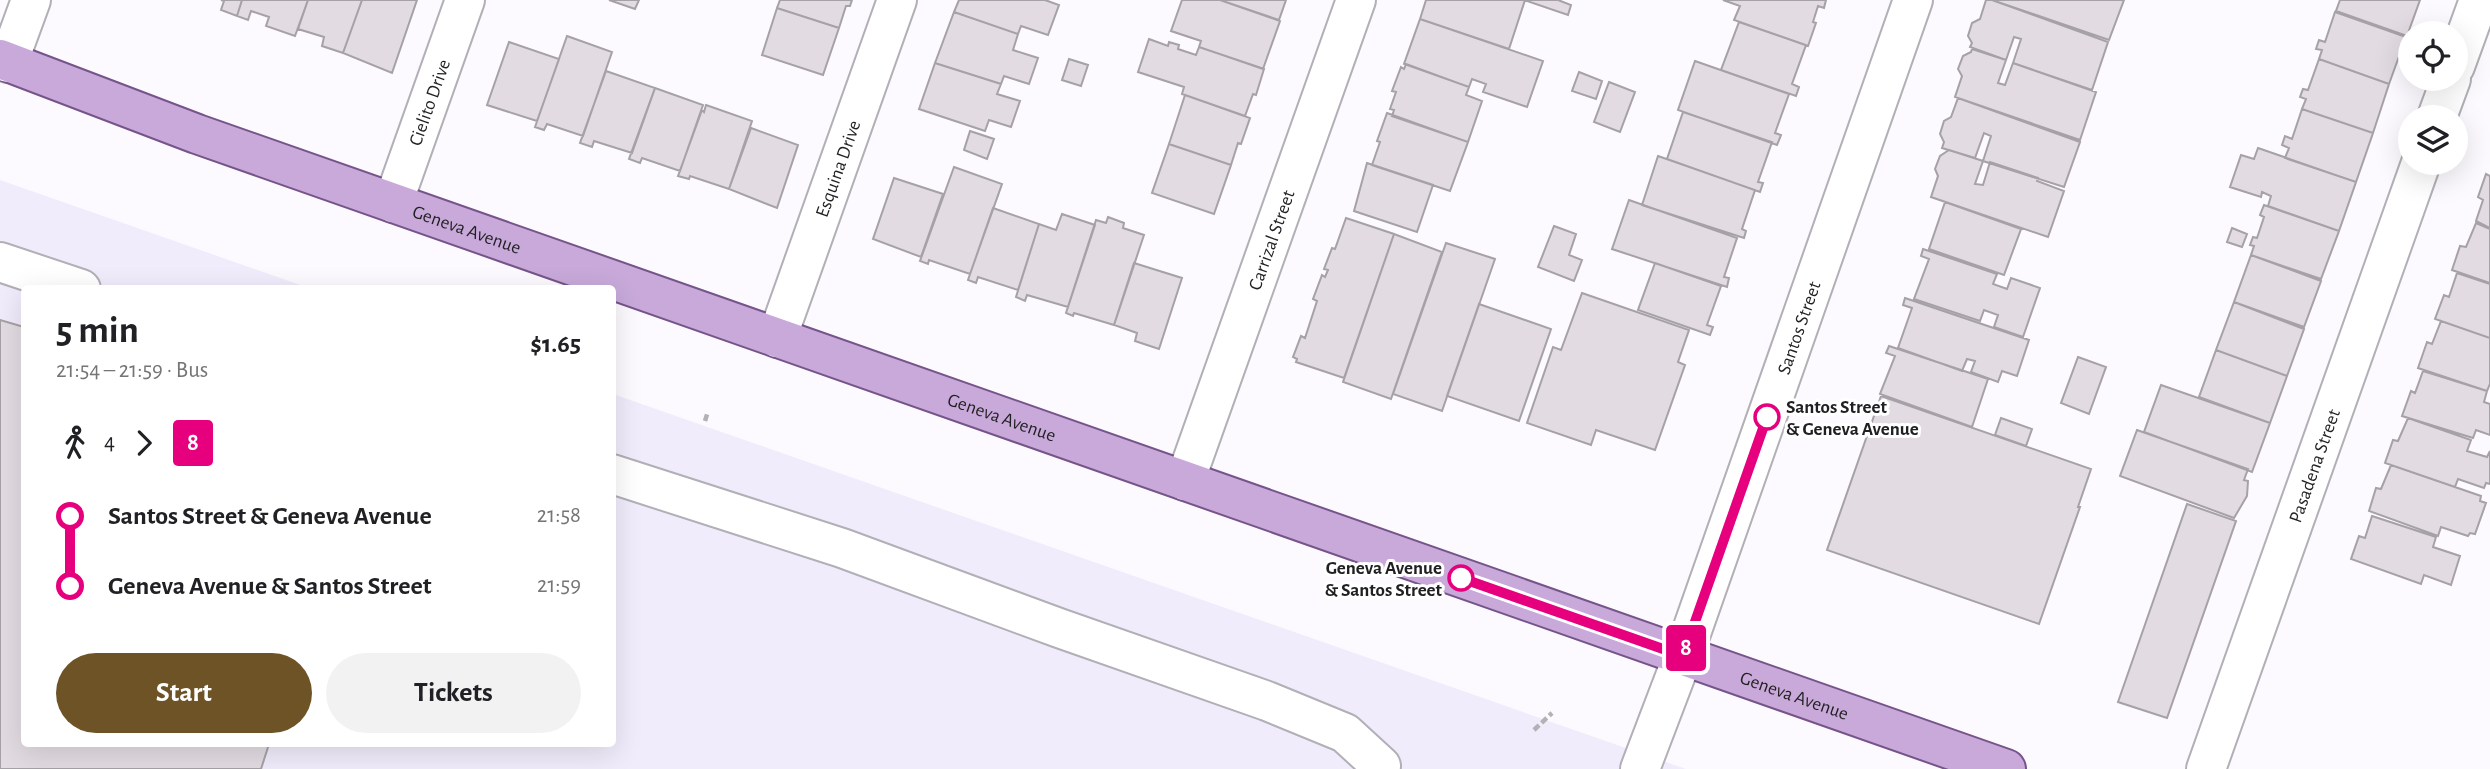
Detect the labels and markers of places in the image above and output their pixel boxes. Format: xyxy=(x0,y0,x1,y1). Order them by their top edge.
place label: Santos Street & Geneva Avenue xyxy=(1786,398,1919,439)
marker: Santos Street & Geneva Avenue xyxy=(1754,404,1780,430)
place label: Geneva Avenue & Santos Street xyxy=(1325,559,1443,600)
marker: Geneva Avenue & Santos Street xyxy=(1448,565,1474,591)

